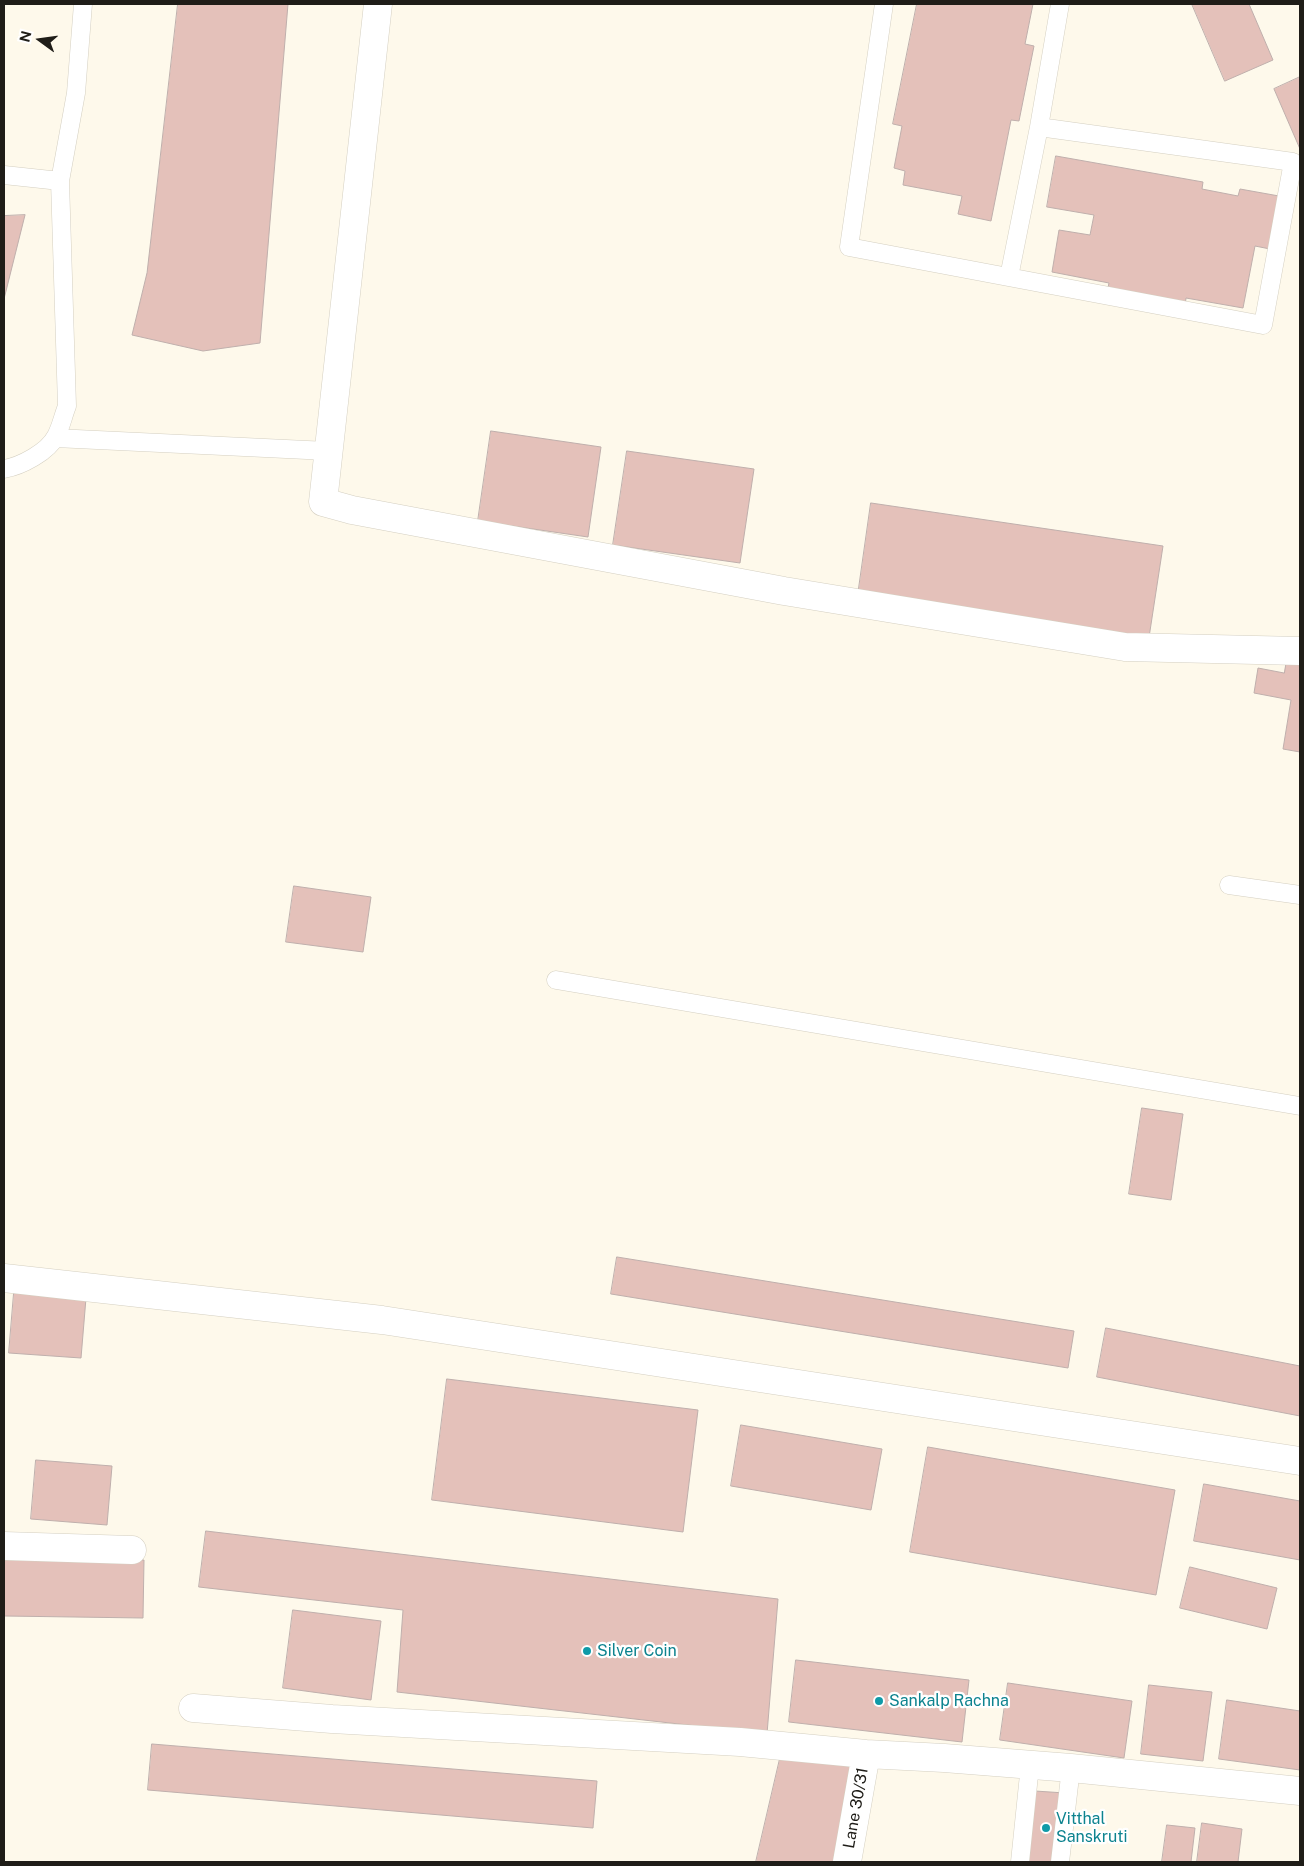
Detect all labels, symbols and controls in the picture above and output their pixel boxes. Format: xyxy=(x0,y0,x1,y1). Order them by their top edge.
north arrow xyxy=(15,15,65,65)
text: N xyxy=(16,29,35,44)
place label: Silver Coin xyxy=(597,1641,677,1661)
marker: Silver Coin xyxy=(581,1645,593,1657)
place label: Sankalp Rachna xyxy=(889,1691,1009,1711)
marker: Sankalp Rachna xyxy=(873,1695,885,1707)
street label: Lane 30/31 xyxy=(839,1766,873,1850)
place label: Vitthal Sanskruti xyxy=(1056,1809,1127,1847)
marker: Vitthal Sanskruti xyxy=(1040,1822,1052,1834)

